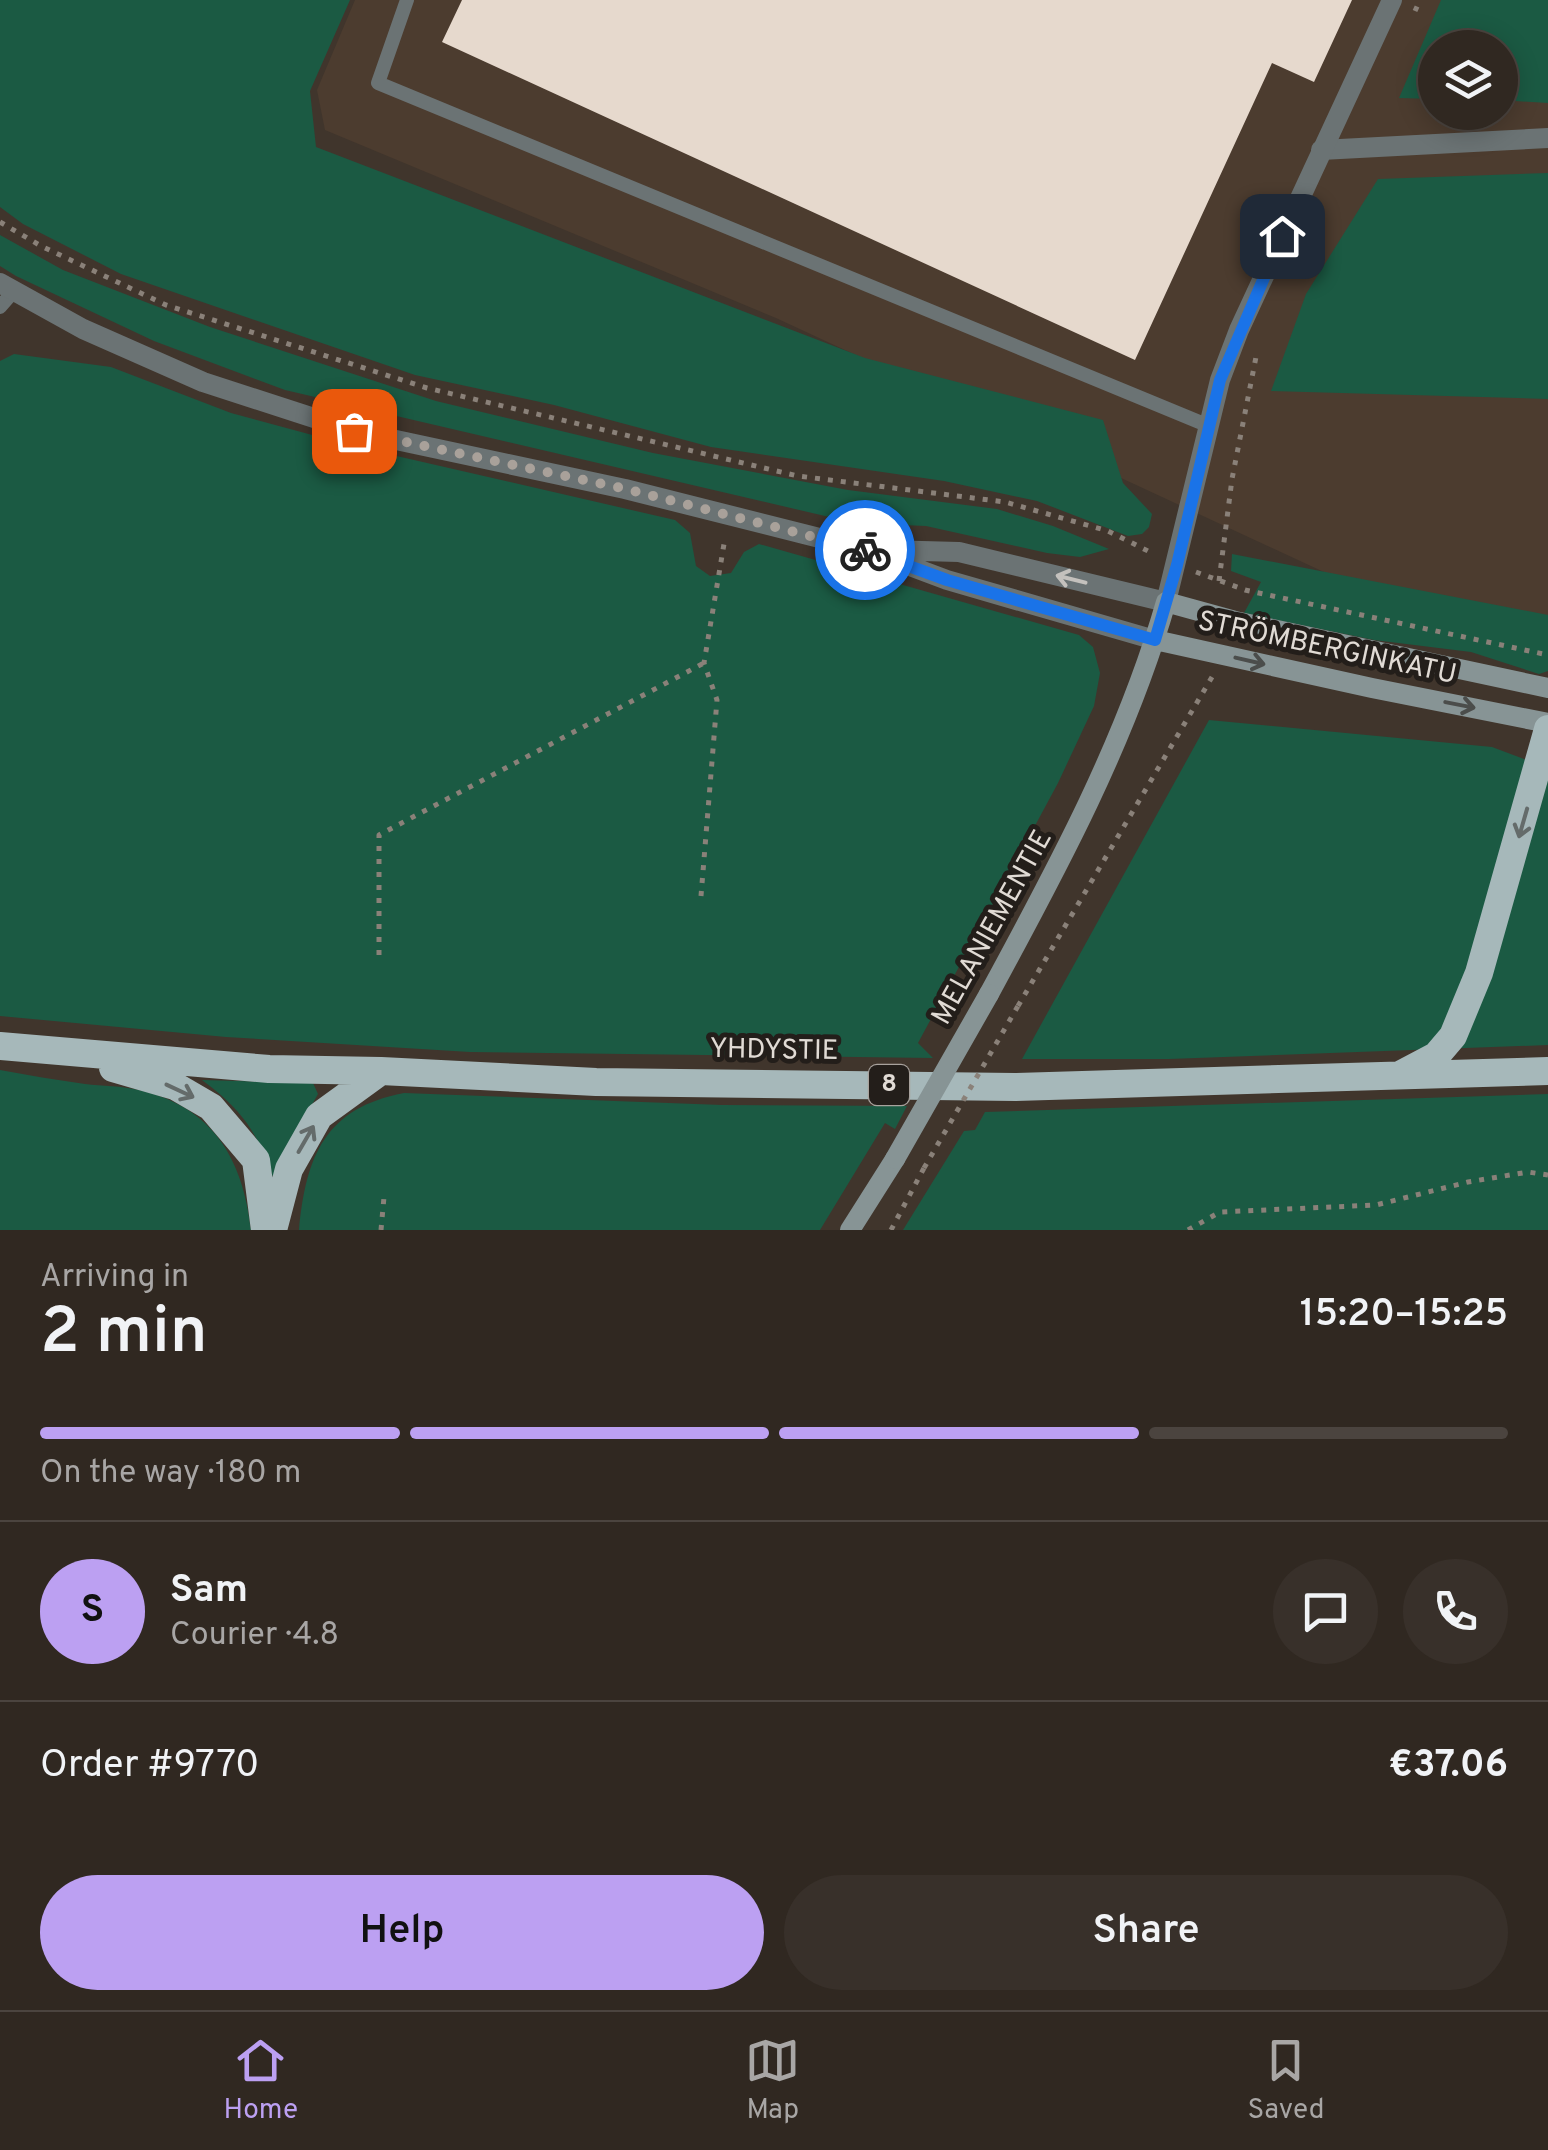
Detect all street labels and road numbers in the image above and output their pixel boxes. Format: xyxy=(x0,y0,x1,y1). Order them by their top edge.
street label: STRÖMBERGINKATU xyxy=(1195,602,1460,694)
street label: MELANIEMENTIE xyxy=(925,824,1061,1032)
street label: YHDYSTIE xyxy=(709,1032,839,1070)
road number: 8 xyxy=(869,1065,909,1105)

